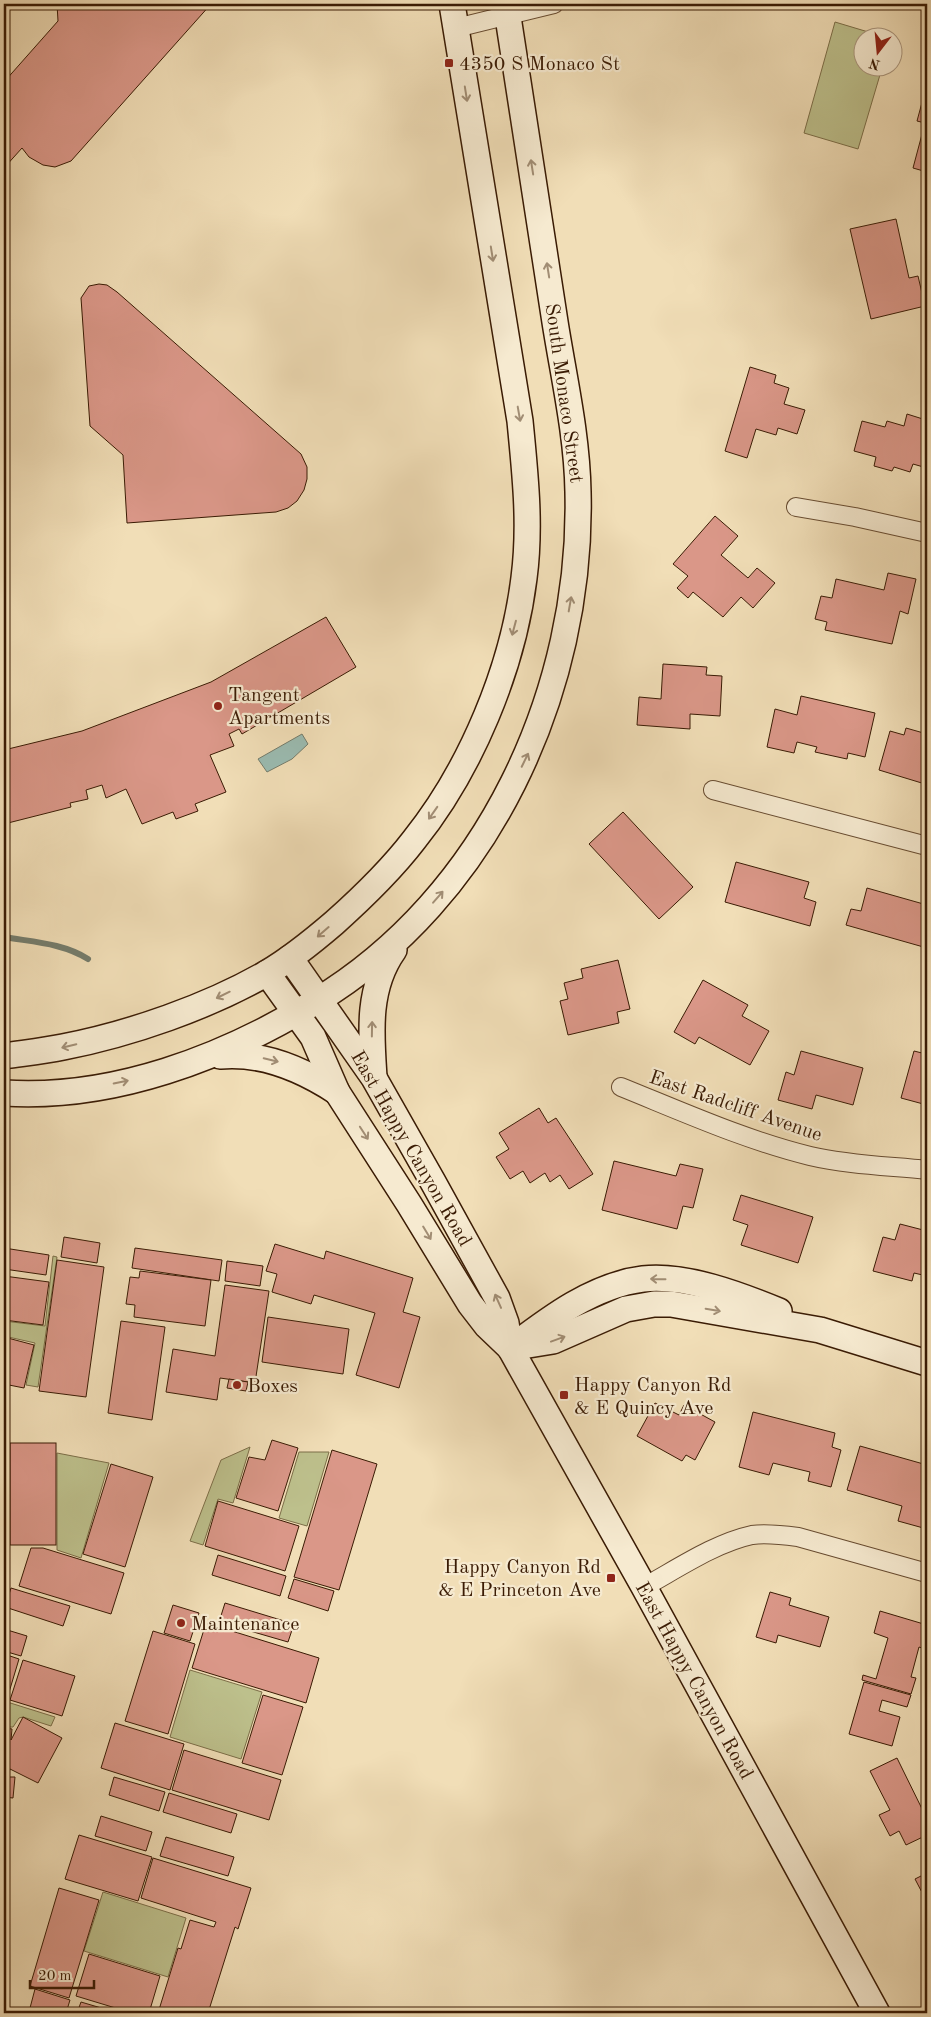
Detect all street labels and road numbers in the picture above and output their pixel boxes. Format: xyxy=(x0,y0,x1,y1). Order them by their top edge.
street label: South Monaco Street xyxy=(541,302,586,484)
street label: East Happy Canyon Road xyxy=(346,1048,474,1250)
street label: East Radcliff Avenue xyxy=(646,1068,824,1146)
street label: East Happy Canyon Road xyxy=(631,1579,756,1783)

